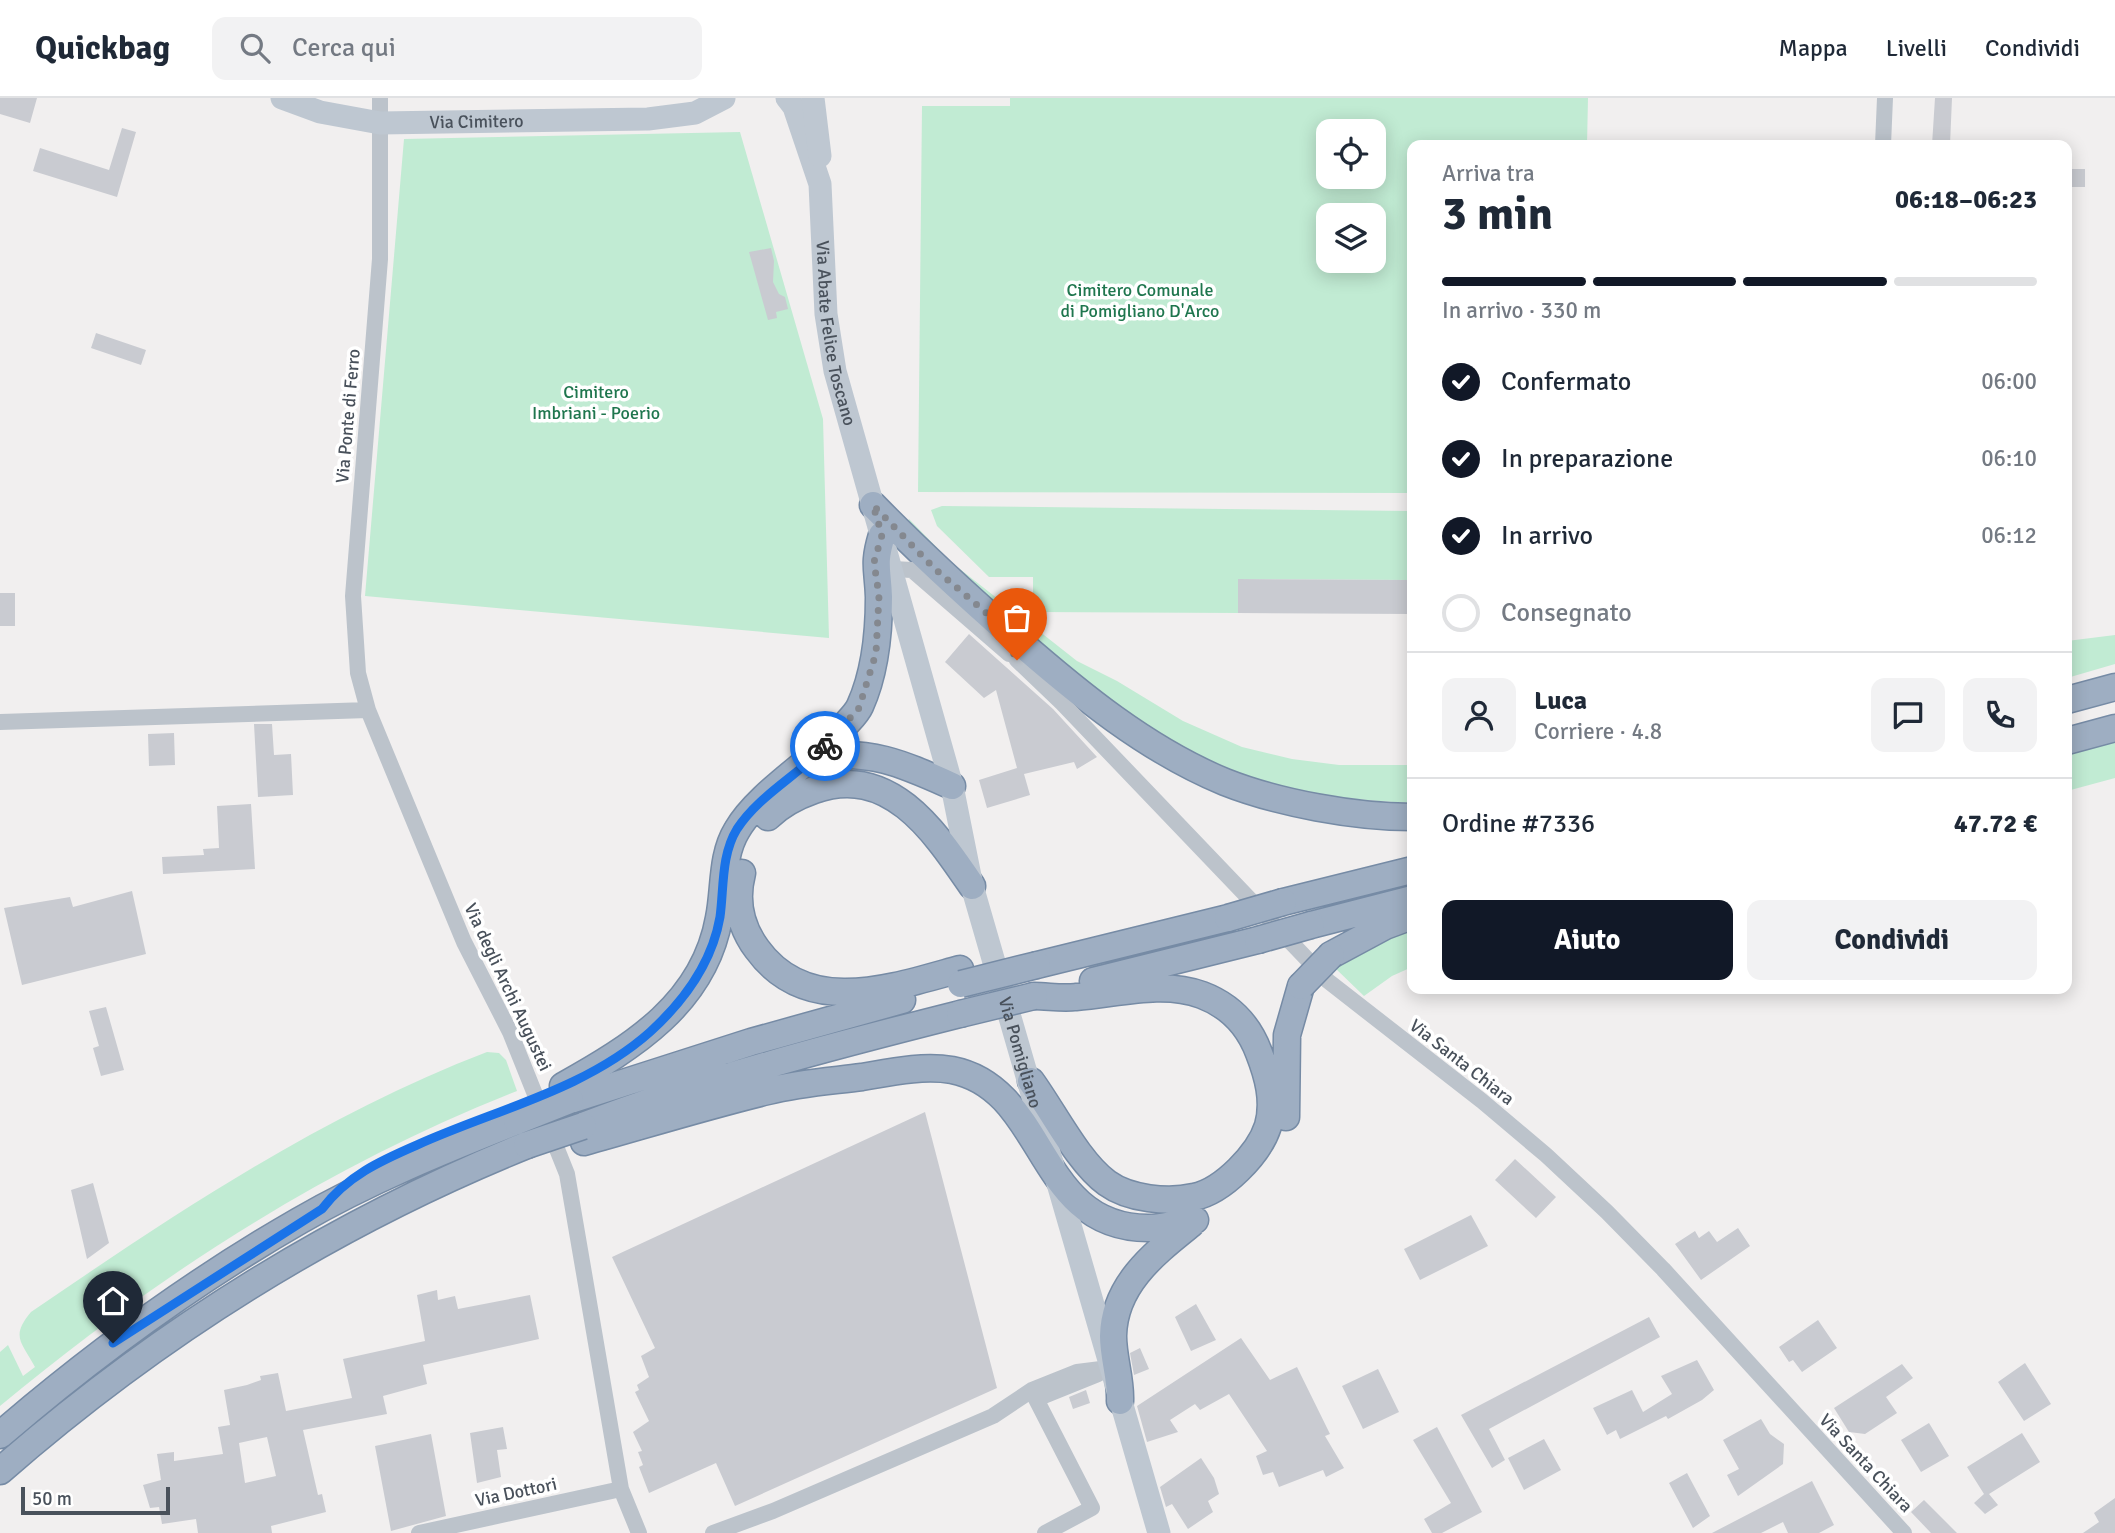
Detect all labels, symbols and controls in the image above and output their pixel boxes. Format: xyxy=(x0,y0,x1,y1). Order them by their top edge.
search box xyxy=(212,17,702,80)
text: Quickbag xyxy=(35,28,170,69)
icon: search xyxy=(236,29,274,67)
text: Cerca qui xyxy=(292,32,396,64)
text: Mappa xyxy=(1779,33,1848,63)
text: Livelli xyxy=(1886,33,1947,63)
text: Condividi xyxy=(1985,33,2080,63)
street label: Via Cimitero xyxy=(429,110,524,133)
map controls xyxy=(1316,119,1386,273)
button: locate xyxy=(1316,119,1386,189)
text: Arriva tra xyxy=(1442,159,1535,188)
text: 06:18–06:23 xyxy=(1895,184,2037,216)
text: 3 min xyxy=(1442,186,1553,242)
button: layers xyxy=(1316,203,1386,273)
street label: Via Abate Felice Toscano xyxy=(812,240,861,428)
park label: Cimitero Comunale di Pomigliano D'Arco xyxy=(1061,279,1219,322)
text: In arrivo · 330 m xyxy=(1442,296,1601,325)
street label: Via Ponte di Ferro xyxy=(331,348,365,484)
icon: check xyxy=(1442,363,1480,401)
text: Confermato xyxy=(1501,366,1631,398)
text: 06:00 xyxy=(1981,367,2037,396)
park label: Cimitero Imbriani - Poerio xyxy=(532,381,660,424)
icon: check xyxy=(1442,440,1480,478)
text: In preparazione xyxy=(1501,443,1673,475)
text: 06:10 xyxy=(1981,444,2037,473)
icon: check xyxy=(1442,517,1480,555)
text: In arrivo xyxy=(1501,520,1593,552)
text: 06:12 xyxy=(1981,521,2037,550)
pin xyxy=(987,588,1047,660)
text: Consegnato xyxy=(1501,597,1632,629)
icon: bag xyxy=(998,599,1036,637)
button: person xyxy=(1442,678,1516,752)
button: chat xyxy=(1871,678,1945,752)
button: phone xyxy=(1963,678,2037,752)
text: Luca xyxy=(1534,685,1587,717)
courier xyxy=(790,711,860,781)
text: Corriere · 4.8 xyxy=(1534,717,1662,746)
icon: bike xyxy=(806,727,844,765)
text: Ordine #7336 xyxy=(1442,808,1595,840)
text: 47.72 € xyxy=(1954,808,2037,840)
street label: Via degli Archi Augustei xyxy=(459,900,557,1074)
button: Aiuto xyxy=(1442,900,1733,980)
button: Condividi xyxy=(1747,900,2037,980)
street label: Via Pomigliano xyxy=(994,994,1047,1111)
street label: Via Santa Chiara xyxy=(1405,1014,1519,1110)
pin xyxy=(83,1271,143,1343)
icon: home xyxy=(94,1282,132,1320)
street label: Via Santa Chiara xyxy=(1815,1409,1917,1517)
street label: Via Dottori xyxy=(473,1473,559,1511)
scale bar xyxy=(21,1484,170,1516)
text: 50 m xyxy=(32,1487,72,1511)

